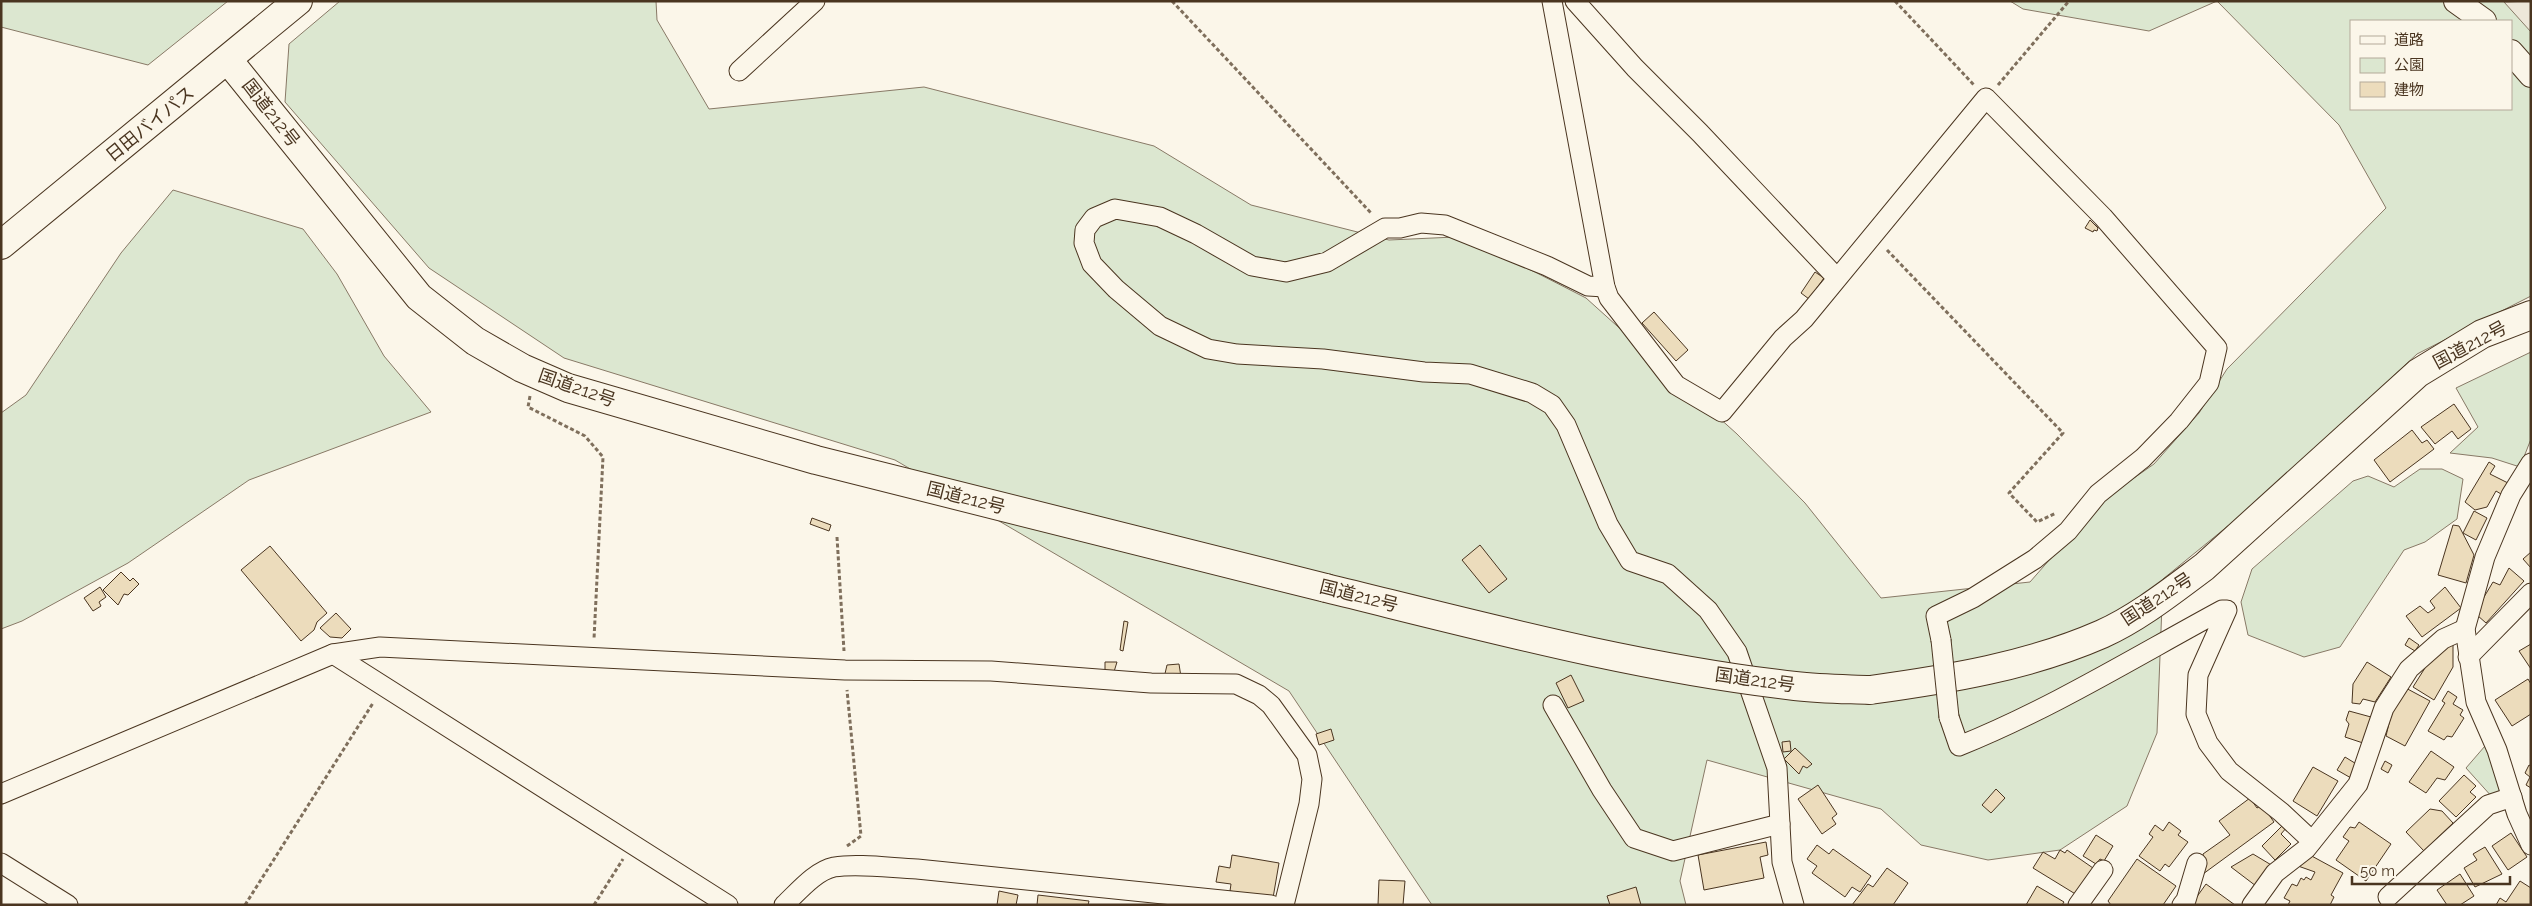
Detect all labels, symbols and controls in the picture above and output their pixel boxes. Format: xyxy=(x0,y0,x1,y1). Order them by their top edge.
legend xyxy=(2350,20,2512,110)
text: 道路 xyxy=(2394,31,2424,49)
text: 公園 xyxy=(2394,56,2424,74)
street label: 国道212号 xyxy=(238,75,304,151)
text: 建物 xyxy=(2394,81,2424,99)
street label: 日田バイパス xyxy=(101,82,198,166)
street label: 国道212号 xyxy=(2429,316,2510,373)
street label: 国道212号 xyxy=(536,365,619,411)
street label: 国道212号 xyxy=(925,478,1008,517)
street label: 国道212号 xyxy=(2117,568,2196,629)
street label: 国道212号 xyxy=(1318,576,1401,615)
street label: 国道212号 xyxy=(1714,664,1796,696)
scale bar xyxy=(2352,854,2510,886)
text: 50 m xyxy=(2360,862,2395,880)

